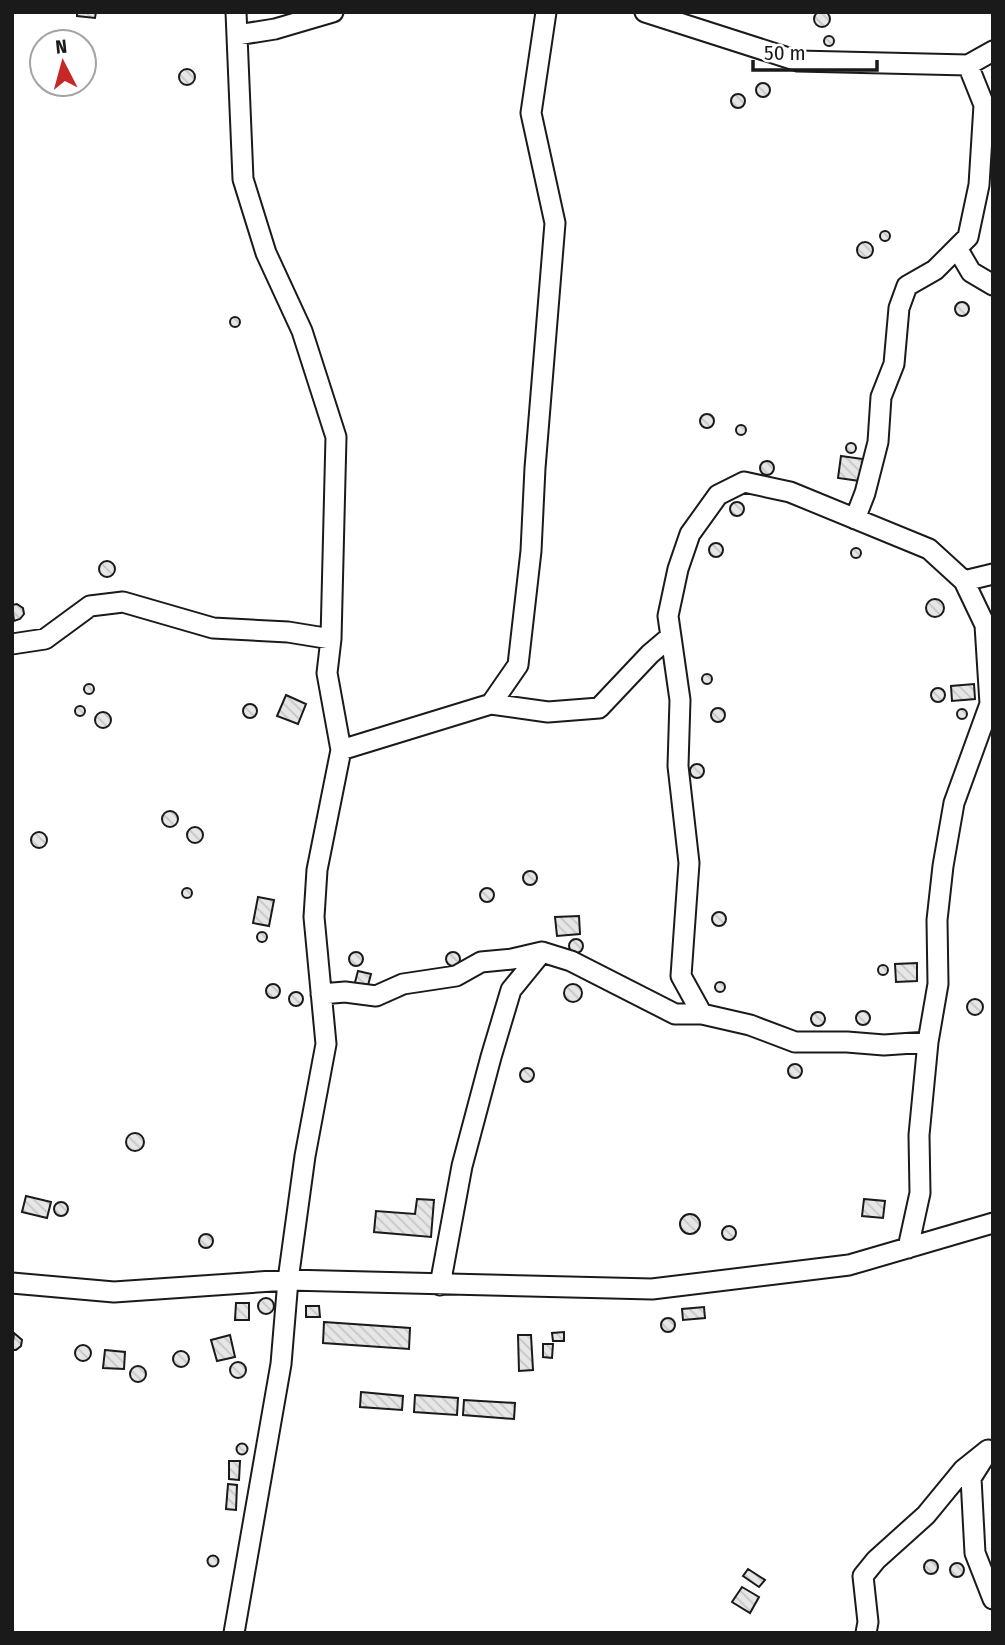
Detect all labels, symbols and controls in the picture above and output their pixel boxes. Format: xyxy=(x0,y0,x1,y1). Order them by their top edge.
north arrow xyxy=(28,28,98,98)
scale bar xyxy=(753,28,877,72)
text: N xyxy=(54,35,68,59)
text: 50 m xyxy=(764,40,806,66)

